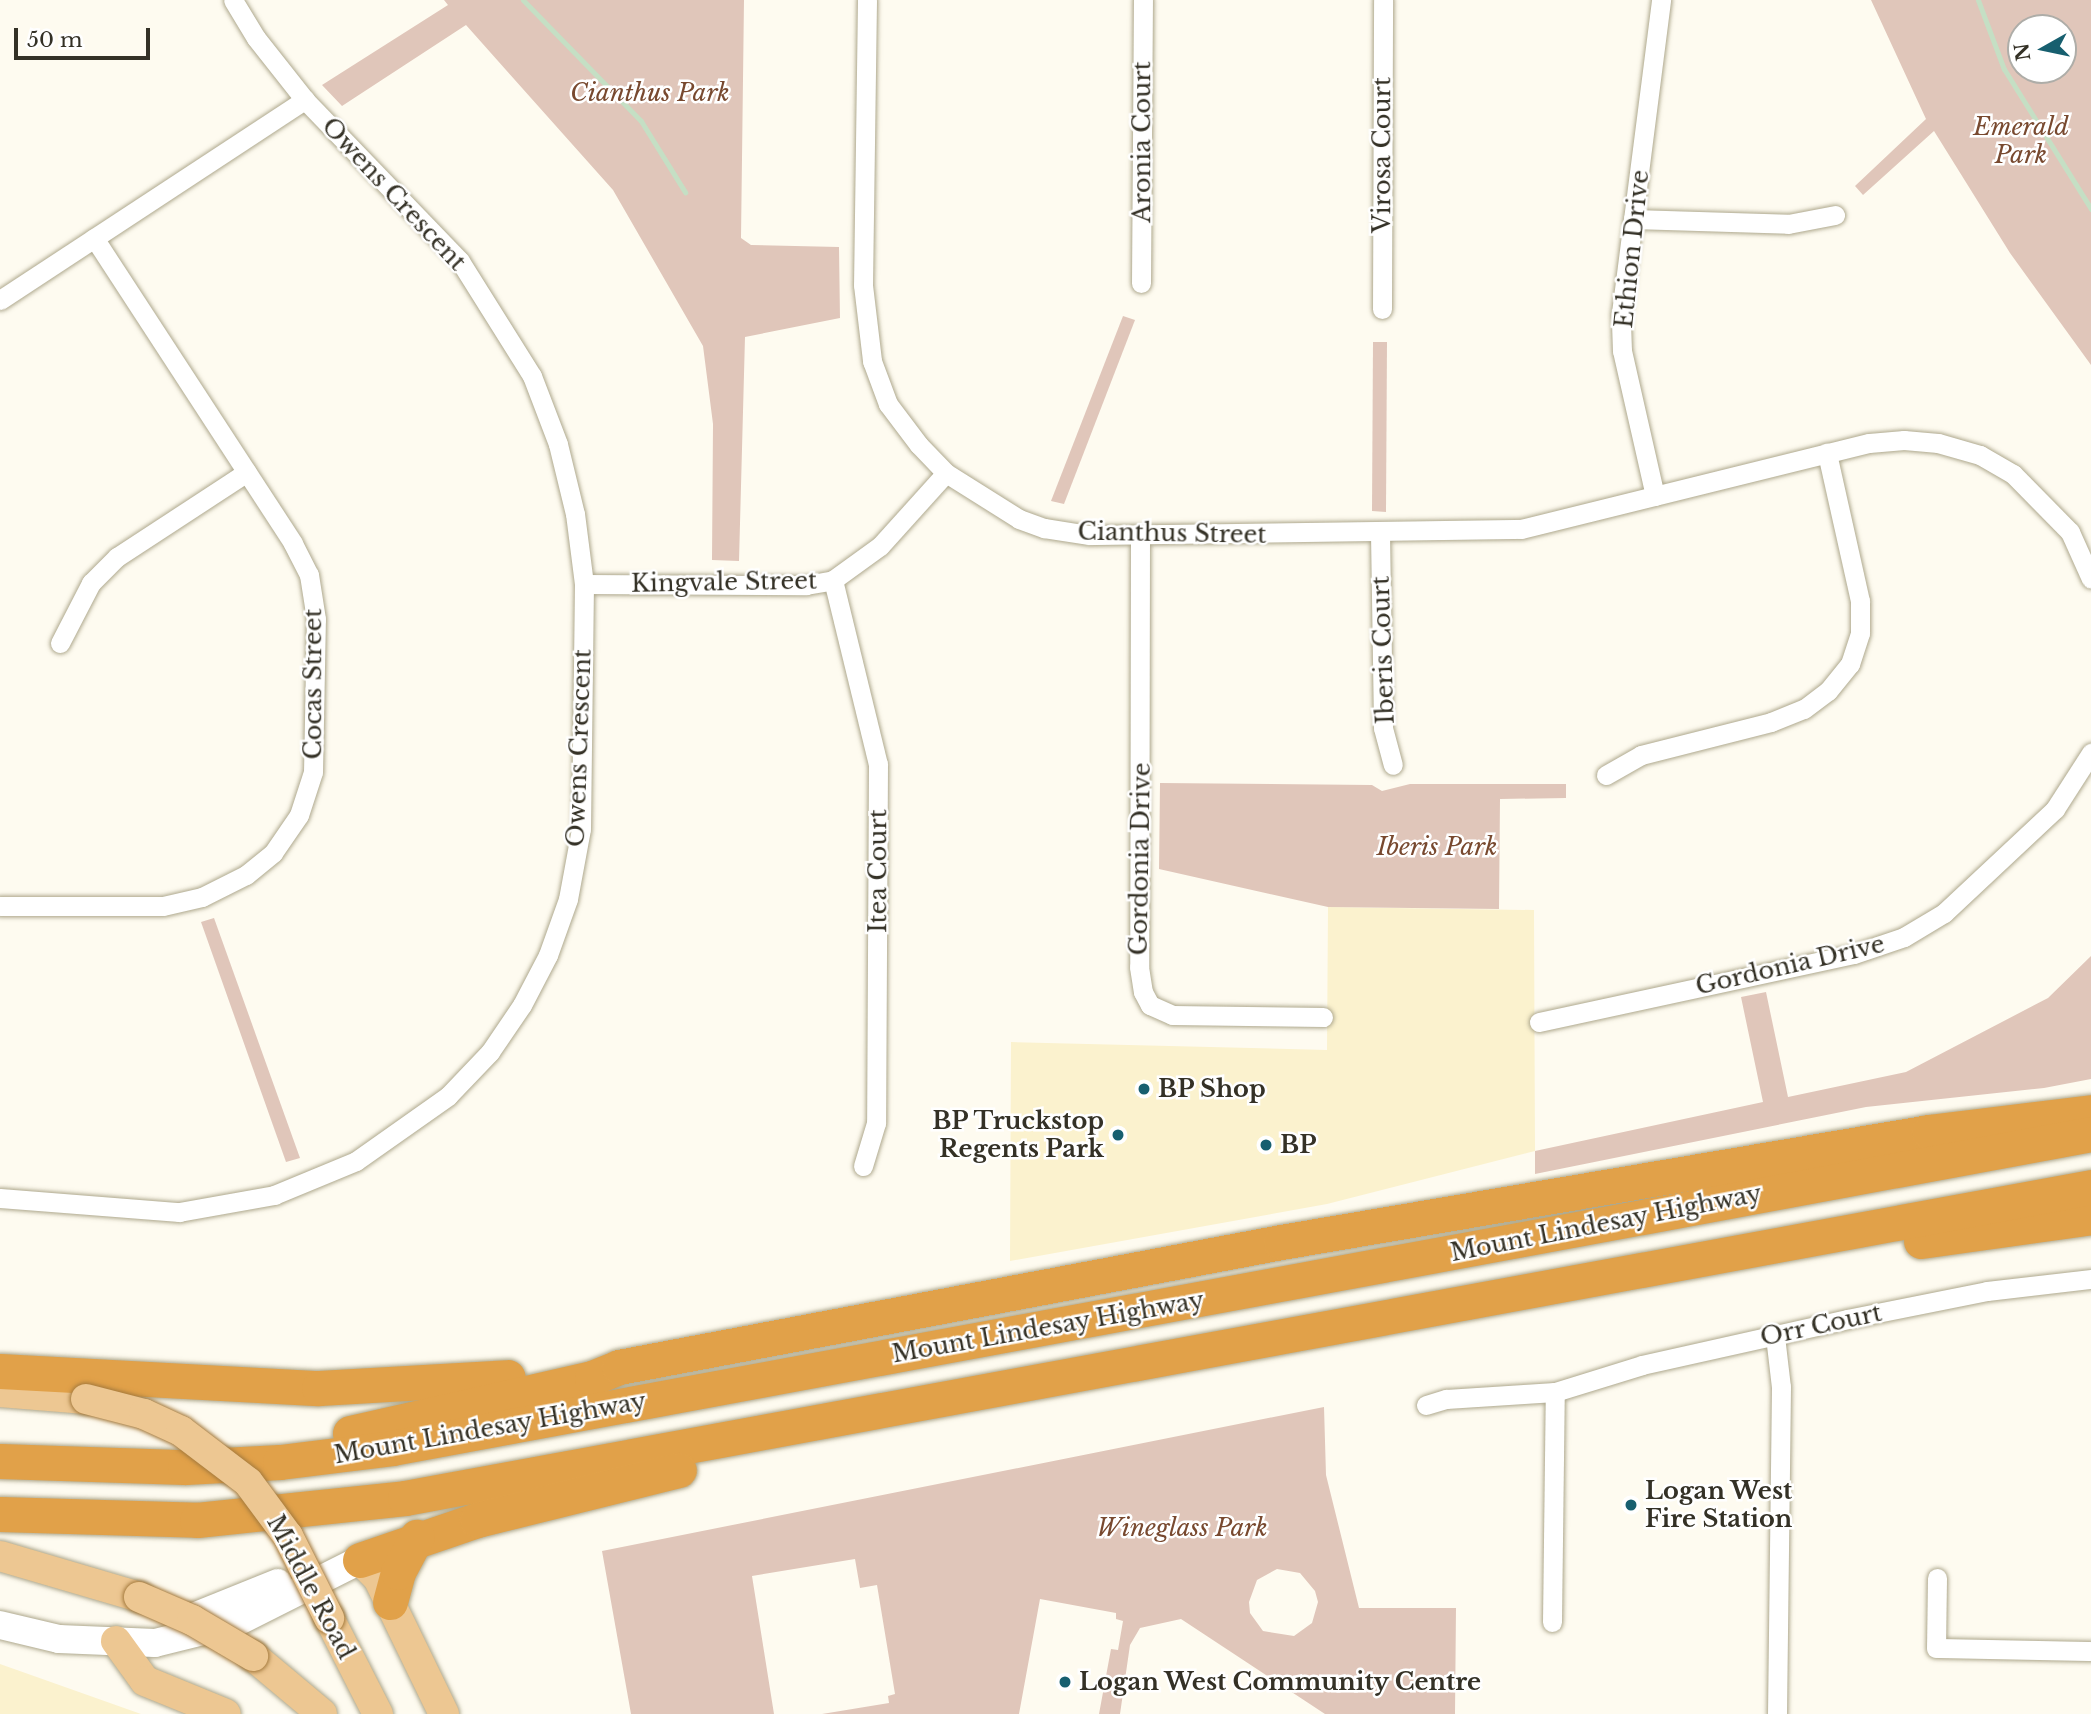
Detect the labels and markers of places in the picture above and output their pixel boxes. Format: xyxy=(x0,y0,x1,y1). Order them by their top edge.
place label: BP Shop xyxy=(1158,1075,1266,1103)
marker: BP Shop xyxy=(1136,1081,1152,1097)
place label: BP Truckstop Regents Park xyxy=(931,1107,1104,1163)
marker: BP Truckstop Regents Park xyxy=(1110,1127,1126,1143)
place label: BP xyxy=(1280,1131,1316,1159)
marker: BP xyxy=(1258,1137,1274,1153)
place label: Logan West Fire Station xyxy=(1645,1477,1793,1533)
marker: Logan West Fire Station xyxy=(1623,1497,1639,1513)
place label: Logan West Community Centre xyxy=(1079,1668,1483,1696)
marker: Logan West Community Centre xyxy=(1057,1674,1073,1690)

